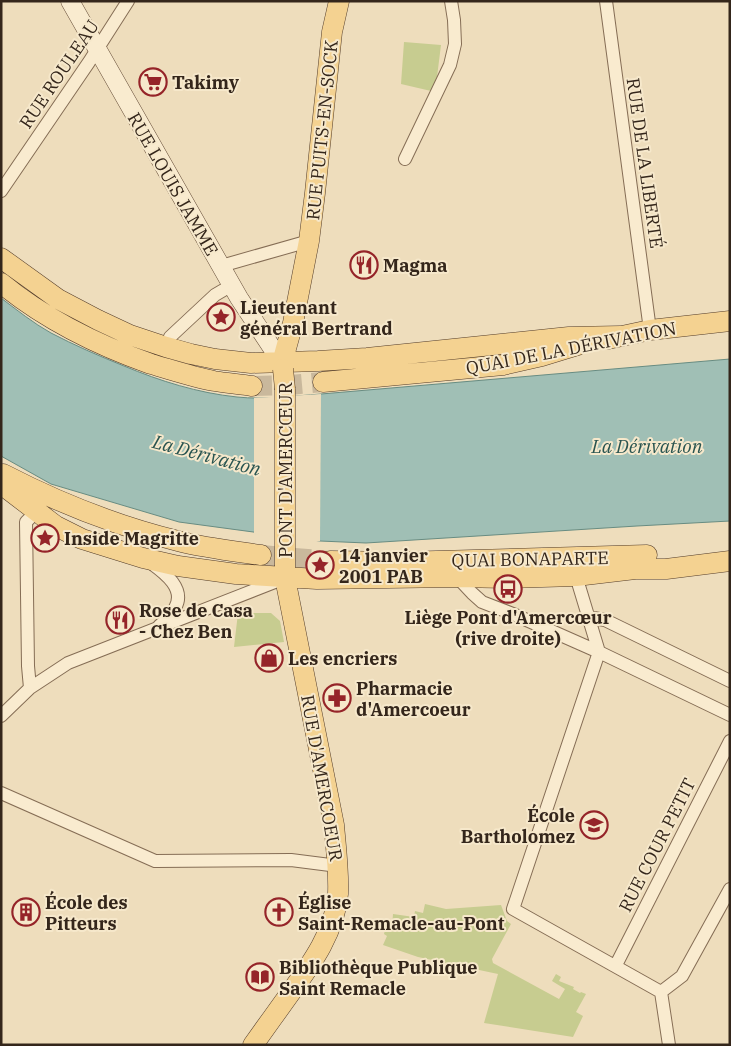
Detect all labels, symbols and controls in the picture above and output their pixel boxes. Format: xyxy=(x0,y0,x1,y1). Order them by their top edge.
street label: RUE ROULEAU xyxy=(14,15,104,133)
street label: RUE PUITS-EN-SOCK xyxy=(301,38,343,221)
supermarket icon: Takimy xyxy=(138,67,168,97)
place label: Takimy xyxy=(172,71,240,94)
street label: RUE DE LA LIBERTÉ xyxy=(622,76,668,250)
street label: RUE LOUIS JAMME xyxy=(123,108,223,260)
restaurant icon: Magma xyxy=(349,250,379,280)
place label: Magma xyxy=(383,254,448,277)
place label: Lieutenant général Bertrand xyxy=(240,296,393,340)
place icon: Lieutenant général Bertrand xyxy=(206,302,236,332)
street label: QUAI DE LA DÉRIVATION xyxy=(464,316,678,380)
street label: PONT D'AMERCŒUR xyxy=(274,382,297,558)
water label: La Dérivation xyxy=(149,429,264,481)
water label: La Dérivation xyxy=(591,434,703,458)
place icon: Inside Magritte xyxy=(30,523,60,553)
place label: Inside Magritte xyxy=(64,527,199,550)
place label: 14 janvier 2001 PAB xyxy=(339,544,428,588)
street label: QUAI BONAPARTE xyxy=(451,546,609,572)
place icon: 14 janvier 2001 PAB xyxy=(305,550,335,580)
bus stop icon: Liège Pont d'Amercœur (rive droite) xyxy=(493,574,523,604)
place label: Rose de Casa - Chez Ben xyxy=(139,599,253,643)
restaurant icon: Rose de Casa - Chez Ben xyxy=(105,605,135,635)
place label: Liège Pont d'Amercœur (rive droite) xyxy=(404,606,612,650)
shop icon: Les encriers xyxy=(254,643,284,673)
place label: Les encriers xyxy=(288,647,398,670)
place label: Pharmacie d'Amercoeur xyxy=(356,677,471,721)
pharmacy icon: Pharmacie d'Amercoeur xyxy=(322,683,352,713)
street label: RUE D'AMERCOEUR xyxy=(296,693,348,863)
street label: RUE COUR PETIT xyxy=(613,774,701,916)
place label: École Bartholomez xyxy=(461,803,575,848)
school or university icon: École Bartholomez xyxy=(579,810,609,840)
place label: École des Pitteurs xyxy=(45,890,128,935)
place label: Église Saint-Remacle-au-Pont xyxy=(298,890,505,935)
building icon: École des Pitteurs xyxy=(11,897,41,927)
church icon: Église Saint-Remacle-au-Pont xyxy=(264,897,294,927)
place label: Bibliothèque Publique Saint Remacle xyxy=(279,956,478,1000)
library icon: Bibliothèque Publique Saint Remacle xyxy=(245,962,275,992)

